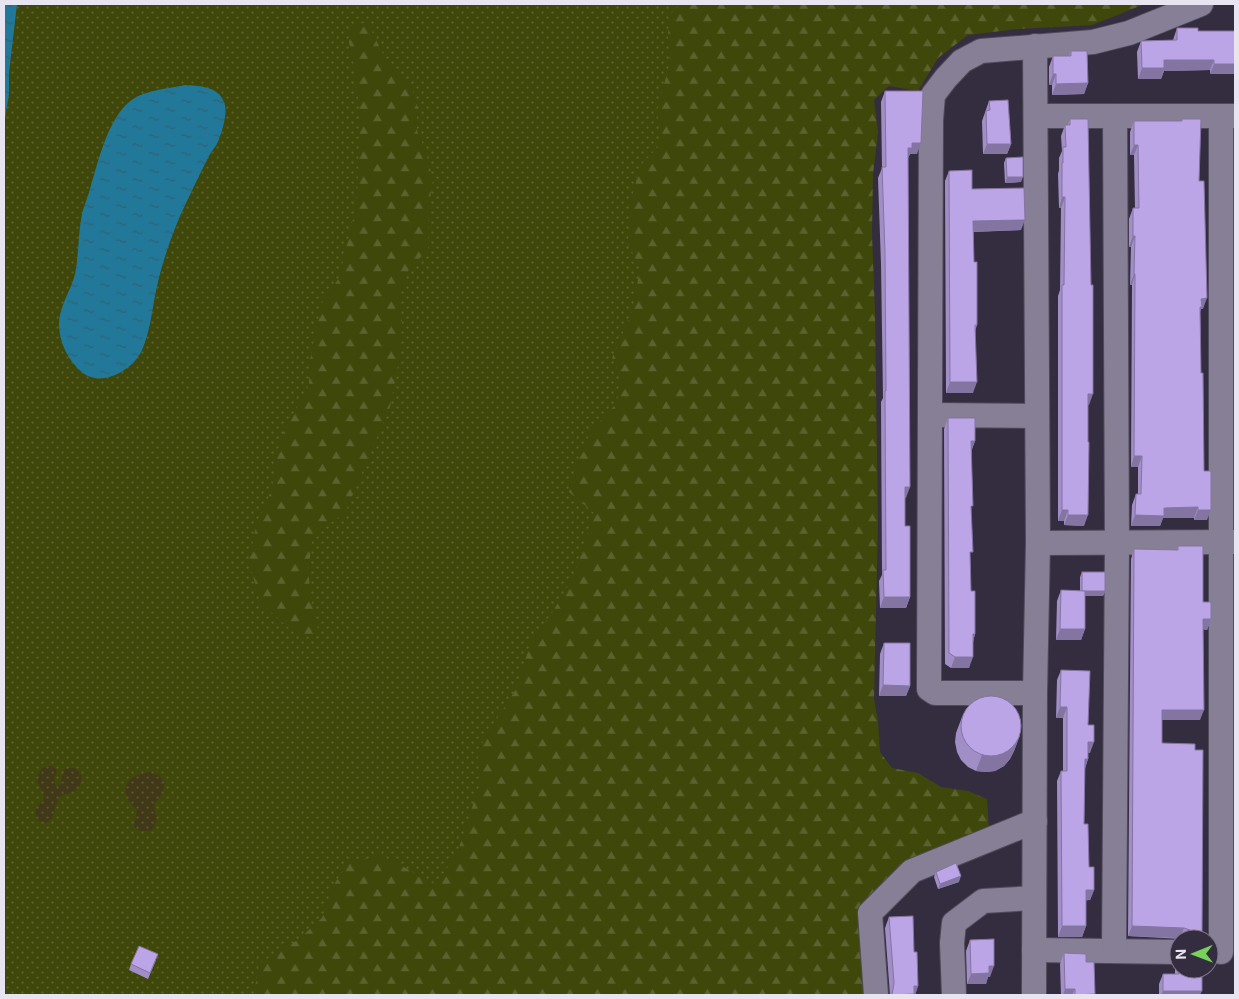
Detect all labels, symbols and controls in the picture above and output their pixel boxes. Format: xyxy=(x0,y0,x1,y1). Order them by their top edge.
north arrow xyxy=(1169,929,1219,979)
text: N xyxy=(1172,949,1189,960)

